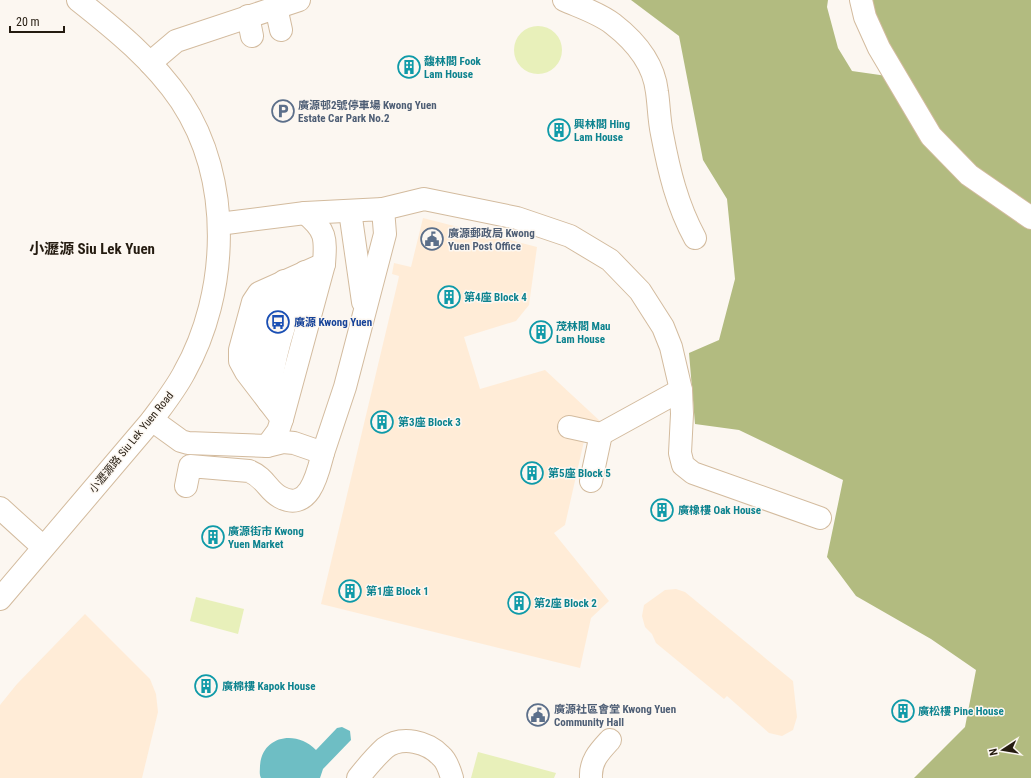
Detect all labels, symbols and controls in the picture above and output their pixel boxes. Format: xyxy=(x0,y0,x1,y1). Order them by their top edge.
scale bar xyxy=(10,8,64,34)
text: 20 m xyxy=(16,15,40,29)
building icon: 馥林閣 Fook Lam House xyxy=(396,54,422,80)
place label: 馥林閣 Fook Lam House xyxy=(424,55,482,81)
parking icon: 廣源邨2號停車場 Kwong Yuen Estate Car Park No.2 xyxy=(270,98,296,124)
place label: 廣源邨2號停車場 Kwong Yuen Estate Car Park No.2 xyxy=(298,99,437,125)
building icon: 興林閣 Hing Lam House xyxy=(546,117,572,143)
place label: 興林閣 Hing Lam House xyxy=(574,118,630,144)
public building icon: 廣源郵政局 Kwong Yuen Post Office xyxy=(419,226,445,252)
place label: 廣源郵政局 Kwong Yuen Post Office xyxy=(448,227,535,253)
district label: 小瀝源 Siu Lek Yuen xyxy=(29,240,155,258)
building icon: 第4座 Block 4 xyxy=(436,284,462,310)
place label: 第4座 Block 4 xyxy=(464,291,527,304)
bus stop icon: 廣源 Kwong Yuen xyxy=(265,309,291,335)
place label: 廣源 Kwong Yuen xyxy=(294,316,372,329)
building icon: 茂林閣 Mau Lam House xyxy=(528,319,554,345)
place label: 茂林閣 Mau Lam House xyxy=(556,320,610,346)
street label: 小瀝源路 Siu Lek Yuen Road xyxy=(87,389,176,496)
building icon: 第3座 Block 3 xyxy=(369,409,395,435)
place label: 第3座 Block 3 xyxy=(398,416,461,429)
building icon: 第5座 Block 5 xyxy=(519,460,545,486)
place label: 第5座 Block 5 xyxy=(548,467,611,480)
building icon: 廣橡樓 Oak House xyxy=(649,497,675,523)
place label: 廣橡樓 Oak House xyxy=(678,504,761,517)
building icon: 廣源街市 Kwong Yuen Market xyxy=(200,524,226,550)
place label: 廣源街市 Kwong Yuen Market xyxy=(228,525,304,551)
building icon: 第1座 Block 1 xyxy=(337,578,363,604)
place label: 第1座 Block 1 xyxy=(366,585,429,598)
building icon: 第2座 Block 2 xyxy=(506,590,532,616)
place label: 第2座 Block 2 xyxy=(534,597,597,610)
building icon: 廣棉樓 Kapok House xyxy=(193,673,219,699)
place label: 廣棉樓 Kapok House xyxy=(222,680,315,693)
building icon: 廣松樓 Pine House xyxy=(890,698,916,724)
public building icon: 廣源社區會堂 Kwong Yuen Community Hall xyxy=(525,702,551,728)
place label: 廣源社區會堂 Kwong Yuen Community Hall xyxy=(554,703,676,729)
place label: 廣松樓 Pine House xyxy=(918,705,1004,718)
north arrow xyxy=(983,730,1023,770)
text: N xyxy=(987,747,1001,757)

